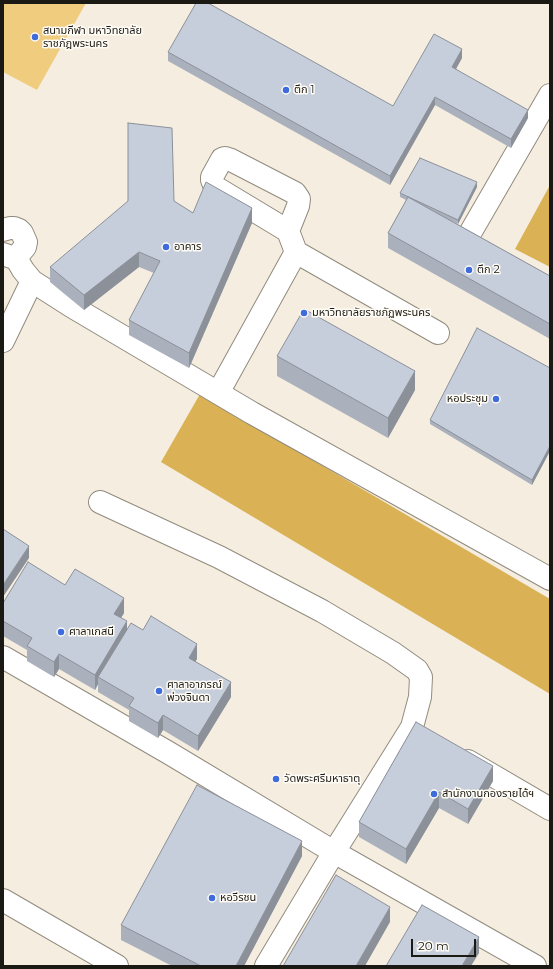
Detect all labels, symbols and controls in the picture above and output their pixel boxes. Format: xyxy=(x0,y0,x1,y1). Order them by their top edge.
place label: สนามกีฬา มหาวิทยาลัย ราชภัฎพระนคร xyxy=(43,24,142,50)
marker: สนามกีฬา มหาวิทยาลัย ราชภัฎพระนคร xyxy=(30,32,40,42)
place label: ตึก 1 xyxy=(294,83,314,97)
marker: ตึก 1 xyxy=(281,85,291,95)
place label: อาคาร xyxy=(174,240,201,254)
marker: อาคาร xyxy=(161,242,171,252)
place label: ตึก 2 xyxy=(477,263,500,277)
marker: ตึก 2 xyxy=(464,265,474,275)
place label: มหาวิทยาลัยราชภัฏพระนคร xyxy=(312,306,430,320)
marker: มหาวิทยาลัยราชภัฏพระนคร xyxy=(299,308,309,318)
place label: หอประชุม xyxy=(447,392,488,406)
marker: หอประชุม xyxy=(491,394,501,404)
place label: ศาลาเกสนี xyxy=(69,625,114,639)
marker: ศาลาเกสนี xyxy=(56,627,66,637)
place label: ศาลาอาภรณ์ พ่วงจินดา xyxy=(167,678,222,704)
marker: ศาลาอาภรณ์ พ่วงจินดา xyxy=(154,686,164,696)
place label: วัดพระศรีมหาธาตุ xyxy=(284,772,360,786)
marker: วัดพระศรีมหาธาตุ xyxy=(271,774,281,784)
place label: สำนักงานกองรายได้ฯ xyxy=(442,787,534,801)
marker: สำนักงานกองรายได้ฯ xyxy=(429,789,439,799)
place label: หอวีรชน xyxy=(220,891,256,905)
marker: หอวีรชน xyxy=(207,893,217,903)
scale bar xyxy=(413,931,478,957)
text: 20 m xyxy=(418,938,449,953)

